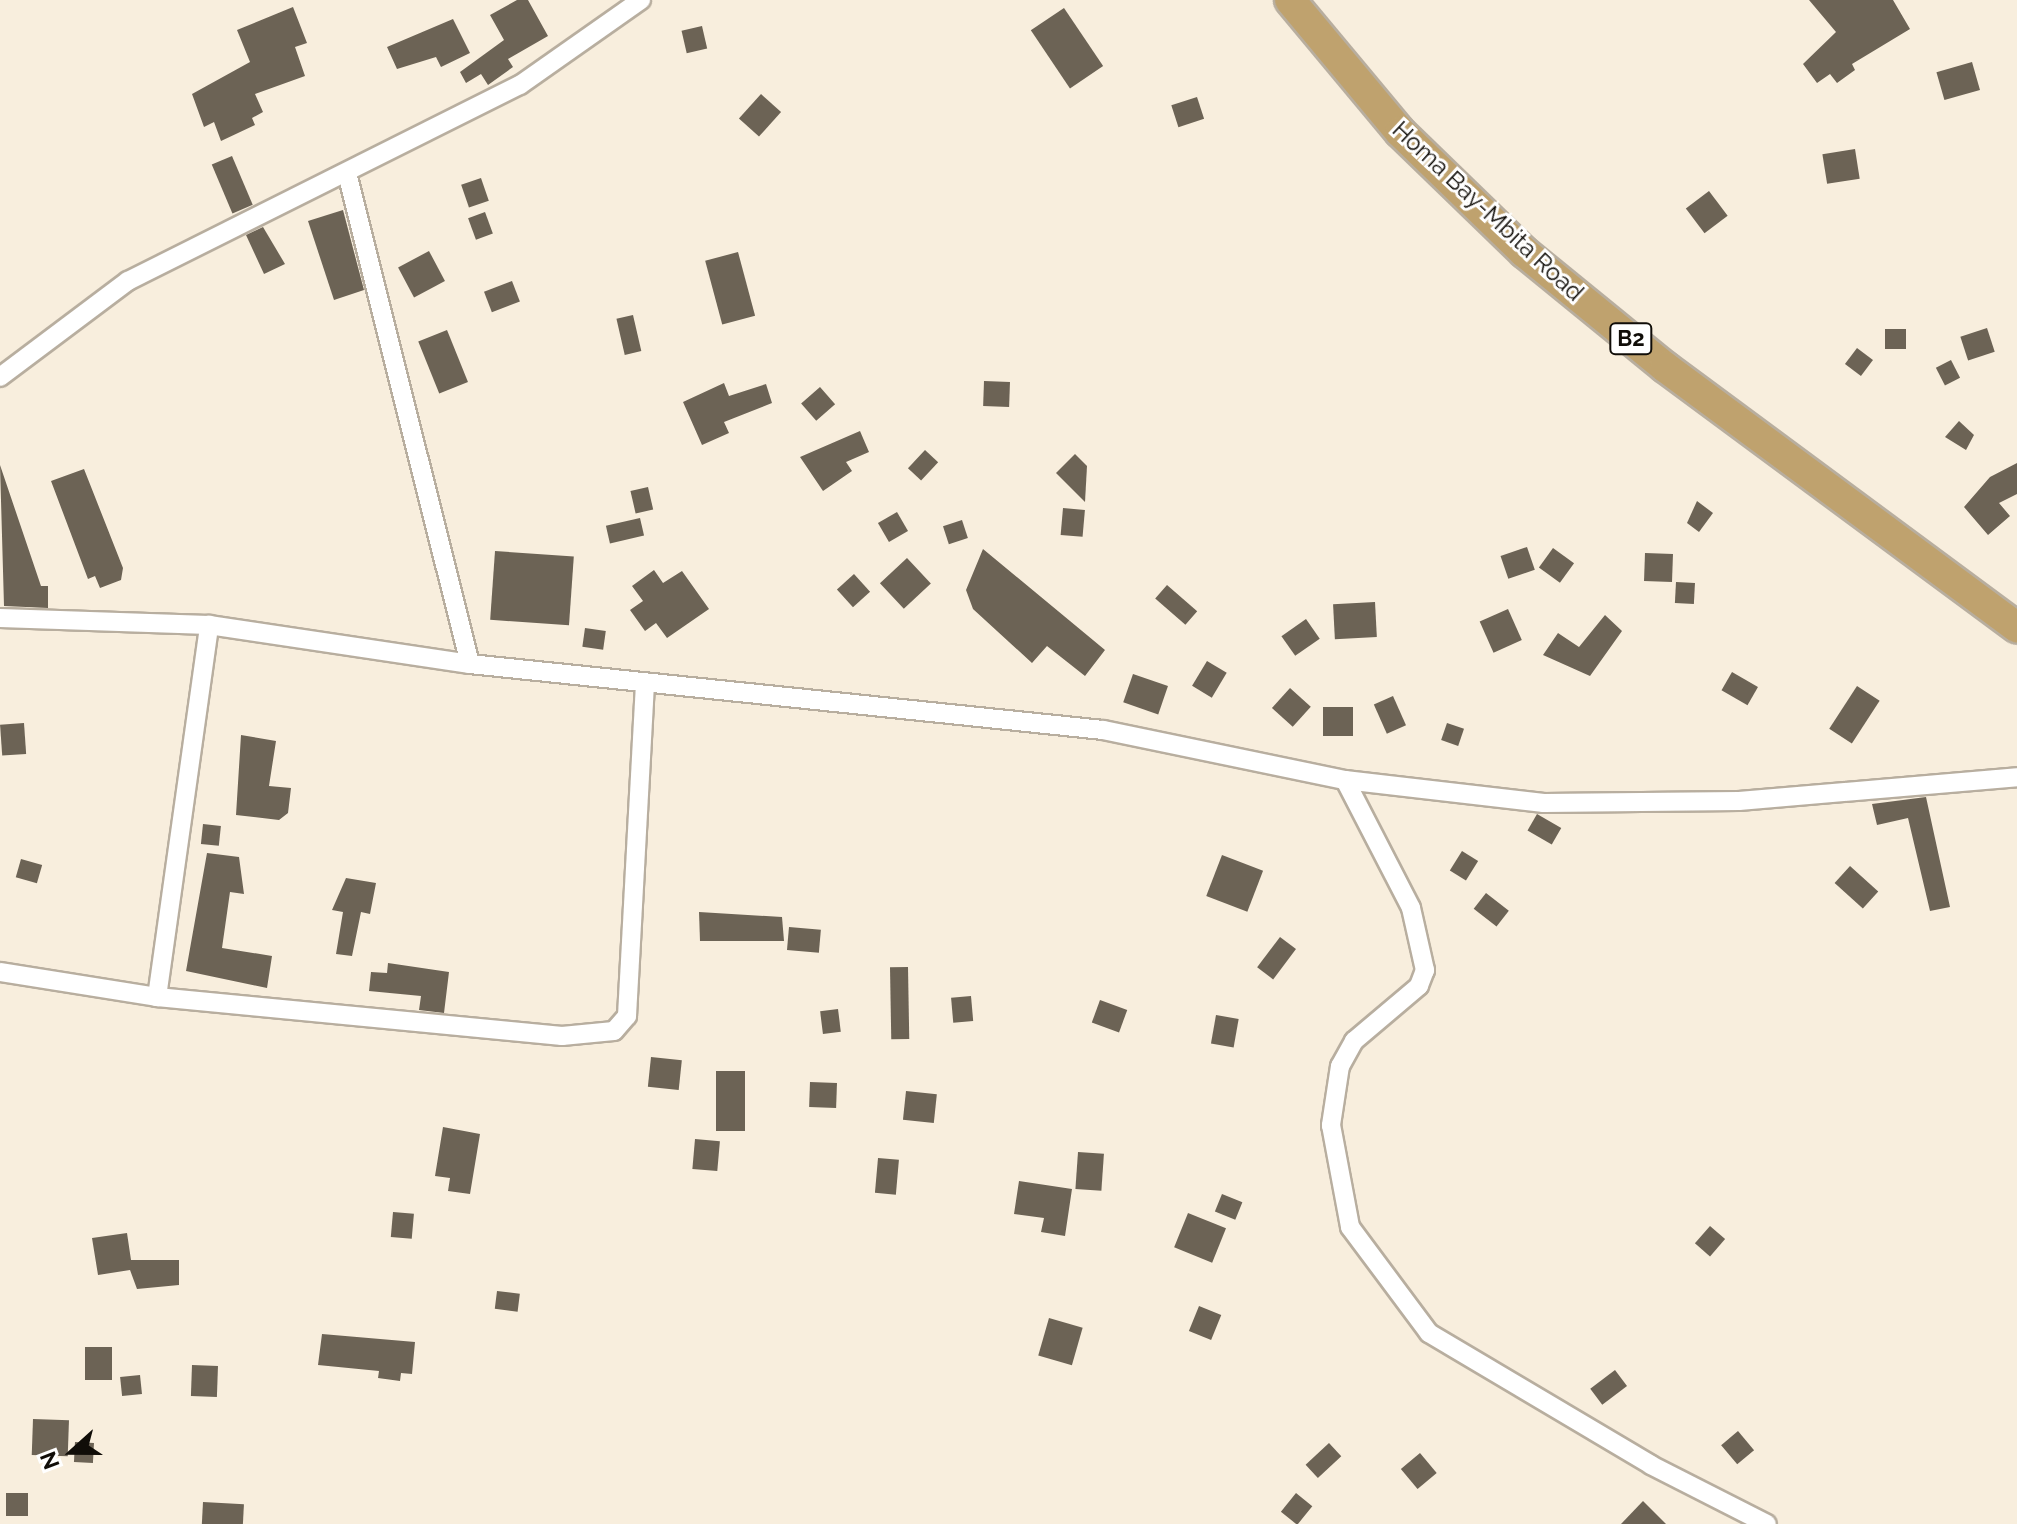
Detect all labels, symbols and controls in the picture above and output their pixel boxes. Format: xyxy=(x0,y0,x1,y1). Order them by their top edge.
street label: Homa Bay-Mbita Road xyxy=(1387,115,1589,307)
road number: B2 xyxy=(1609,321,1653,357)
north arrow xyxy=(32,1412,112,1492)
text: N xyxy=(34,1448,65,1473)

